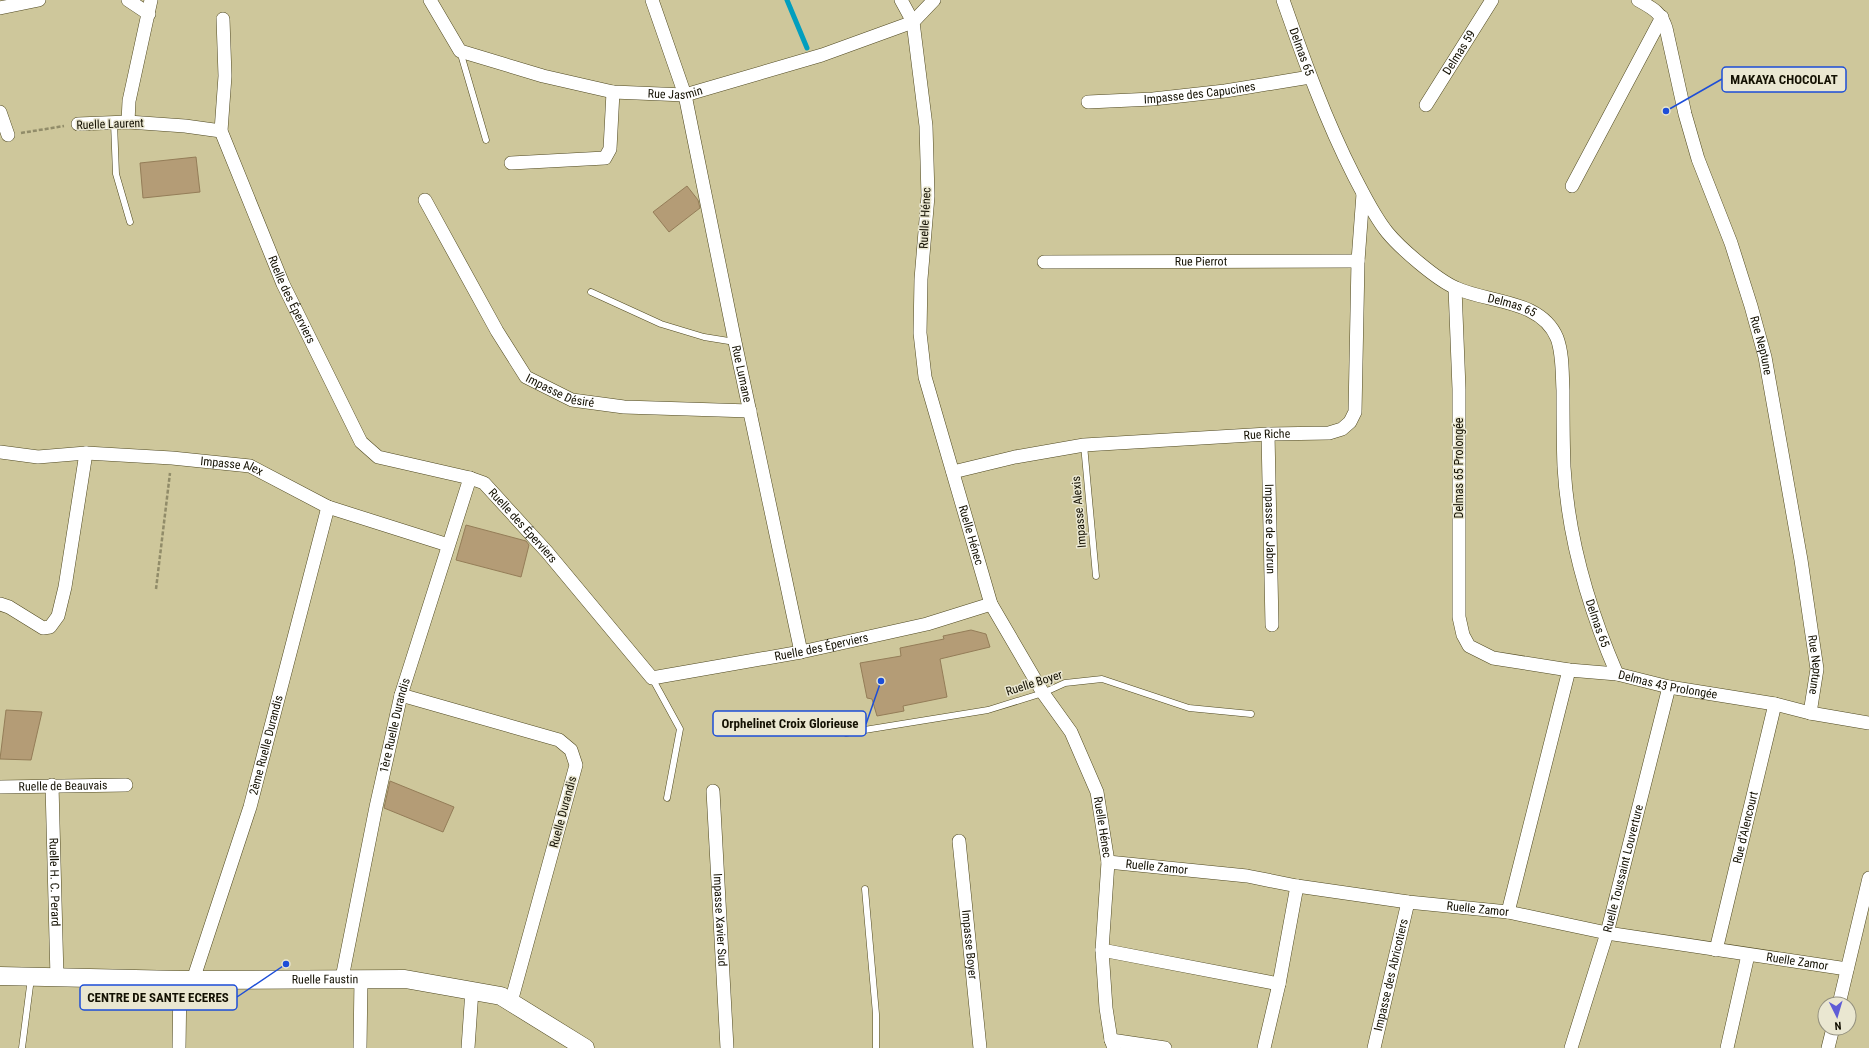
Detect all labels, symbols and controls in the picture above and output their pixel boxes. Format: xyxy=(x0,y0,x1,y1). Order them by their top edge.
street label: Delmas 65 xyxy=(1286,26,1317,78)
street label: Delmas 59 xyxy=(1440,27,1478,77)
callout: MAKAYA CHOCOLAT xyxy=(1722,67,1846,92)
text: MAKAYA CHOCOLAT xyxy=(1730,72,1838,87)
street label: Impasse des Capucines xyxy=(1143,79,1256,106)
street label: Rue Jasmin xyxy=(647,83,704,102)
street label: Ruelle Laurent xyxy=(76,116,144,132)
street label: Ruelle Hénec xyxy=(916,186,934,249)
street label: Ruelle des Éperviers xyxy=(265,254,318,346)
street label: Rue Pierrot xyxy=(1175,254,1228,269)
street label: Delmas 65 xyxy=(1486,291,1539,320)
street label: Rue Neptune xyxy=(1747,314,1775,376)
street label: Rue Lumane xyxy=(729,344,755,404)
street label: Impasse Désiré xyxy=(523,371,595,410)
street label: Delmas 65 Prolongée xyxy=(1452,417,1466,518)
street label: Rue Riche xyxy=(1243,427,1291,442)
street label: Impasse Alex xyxy=(200,454,265,479)
street label: Impasse Alexis xyxy=(1069,476,1089,548)
street label: Impasse de Jabrun xyxy=(1262,484,1278,574)
street label: Ruelle des Éperviers xyxy=(485,486,560,566)
street label: Ruelle Hénec xyxy=(956,503,986,567)
street label: Delmas 65 xyxy=(1583,597,1612,649)
street label: Ruelle des Éperviers xyxy=(773,630,870,664)
street label: Rue Neptune xyxy=(1805,634,1824,696)
street label: Ruelle Boyer xyxy=(1004,667,1064,699)
street label: Delmas 43 Prolongée xyxy=(1617,668,1719,702)
street label: 1ère Ruelle Durandis xyxy=(377,676,413,774)
street label: 2ème Ruelle Durandis xyxy=(246,694,286,797)
callout: Orphelinet Croix Glorieuse xyxy=(713,711,866,736)
text: Orphelinet Croix Glorieuse xyxy=(721,716,859,731)
street label: Ruelle Durandis xyxy=(547,775,579,849)
street label: Ruelle de Beauvais xyxy=(18,778,108,794)
street label: Rue d'Alencourt xyxy=(1730,789,1761,865)
street label: Ruelle Hénec xyxy=(1091,796,1114,859)
street label: Ruelle Toussaint Louverture xyxy=(1600,803,1646,934)
street label: Ruelle H. C. Perard xyxy=(46,837,63,927)
street label: Ruelle Zamor xyxy=(1125,857,1189,877)
street label: Impasse Xavier Sud xyxy=(710,873,730,967)
street label: Ruelle Zamor xyxy=(1446,899,1510,919)
street label: Impasse Boyer xyxy=(959,909,980,980)
street label: Impasse des Abricotiers xyxy=(1371,917,1411,1032)
street label: Ruelle Zamor xyxy=(1765,950,1830,973)
street label: Ruelle Faustin xyxy=(292,972,358,987)
callout: CENTRE DE SANTE ECERES xyxy=(80,985,237,1010)
text: CENTRE DE SANTE ECERES xyxy=(87,990,229,1005)
north arrow xyxy=(1817,996,1857,1036)
text: N xyxy=(1834,1019,1842,1032)

